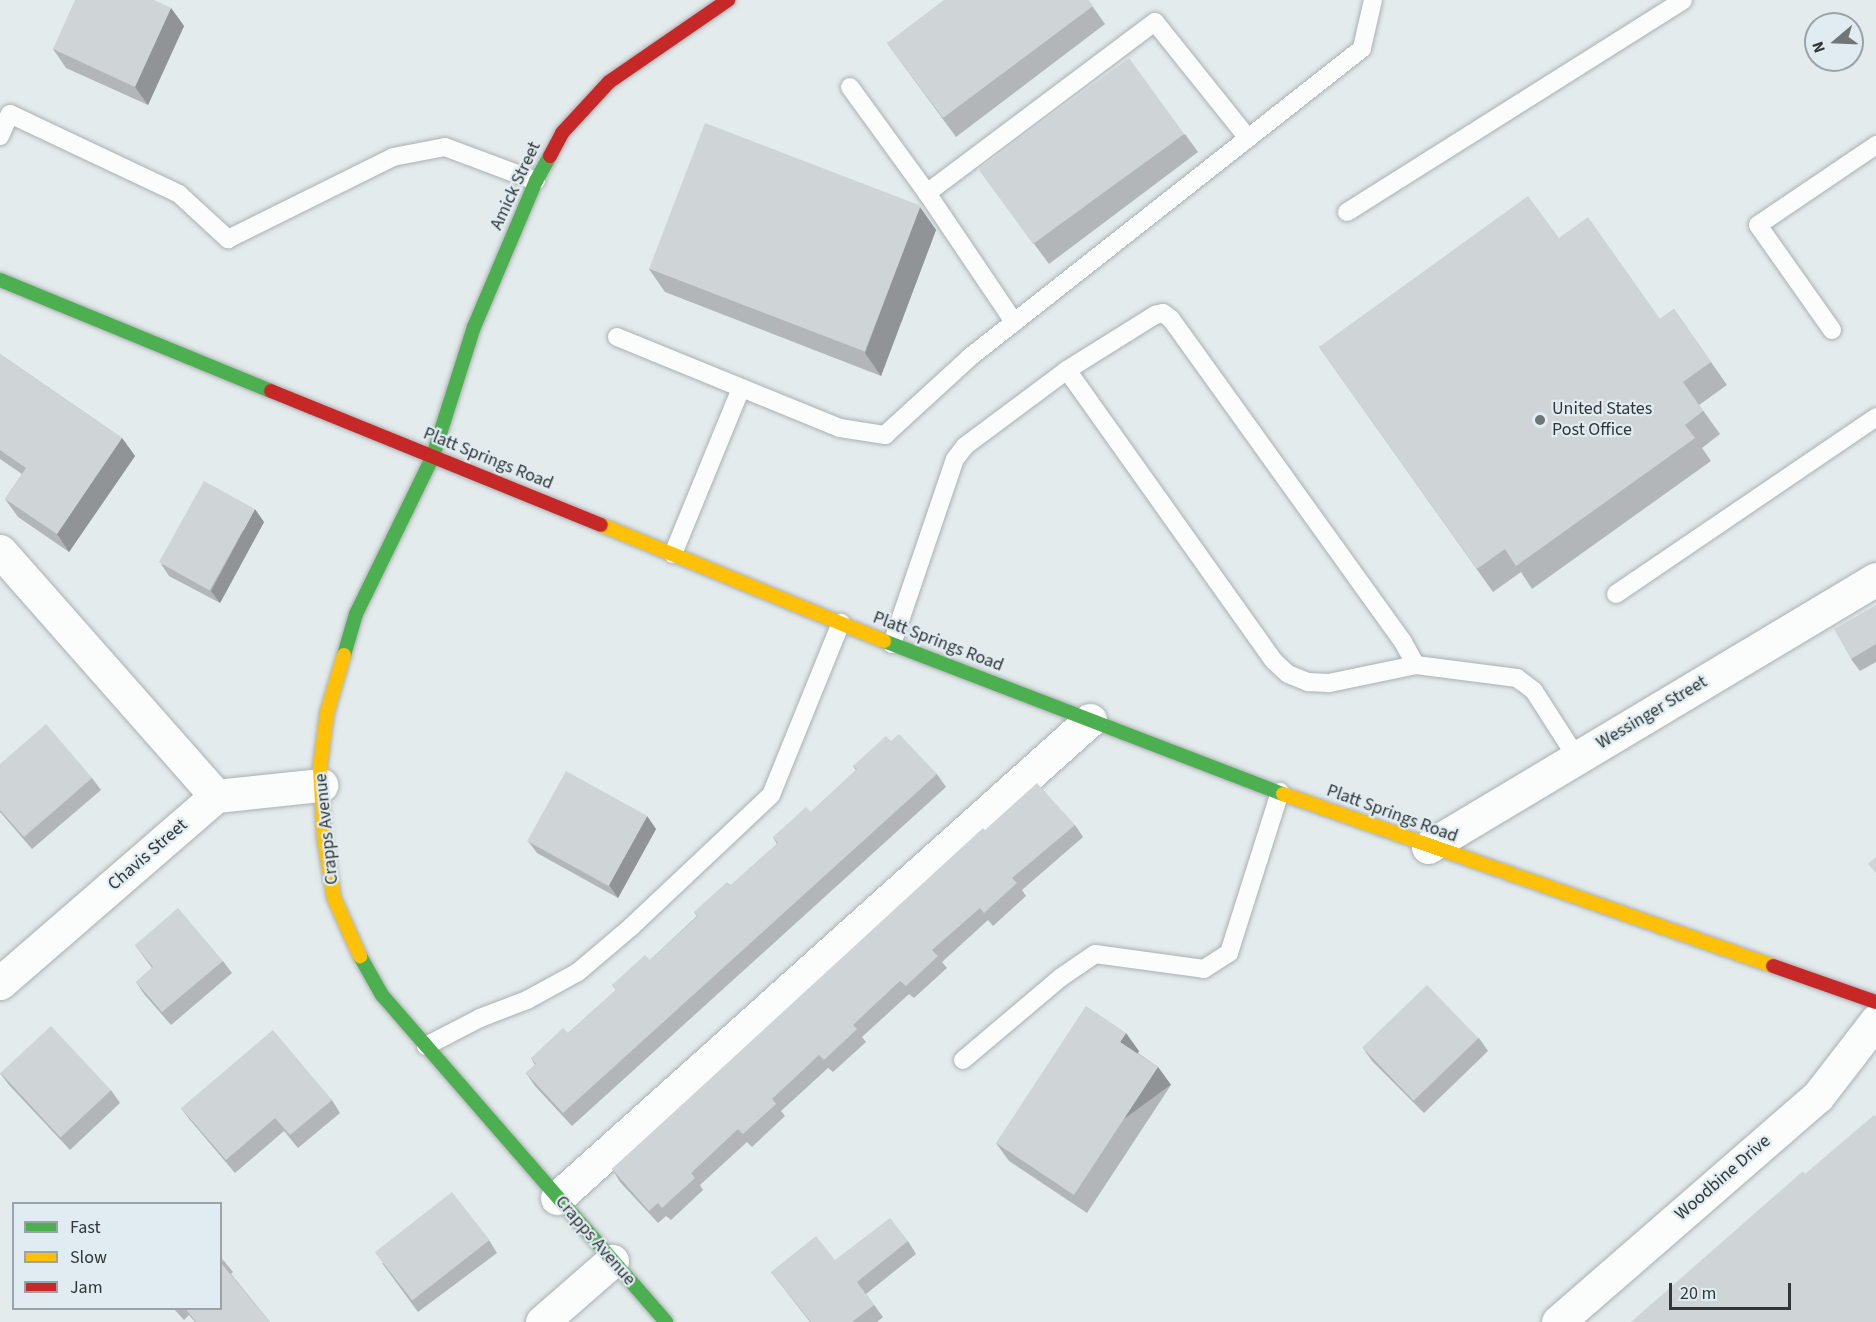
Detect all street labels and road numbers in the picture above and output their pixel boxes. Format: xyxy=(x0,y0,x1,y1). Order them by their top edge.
street label: Amick Street xyxy=(486,138,546,234)
street label: Platt Springs Road xyxy=(420,423,556,495)
street label: Platt Springs Road xyxy=(870,607,1006,677)
street label: Wessinger Street xyxy=(1593,672,1711,754)
street label: Crapps Avenue xyxy=(310,772,344,886)
street label: Platt Springs Road xyxy=(1323,780,1461,848)
street label: Chavis Street xyxy=(104,815,192,895)
street label: Woodbine Drive xyxy=(1671,1131,1775,1225)
street label: Crapps Avenue xyxy=(550,1192,640,1290)

